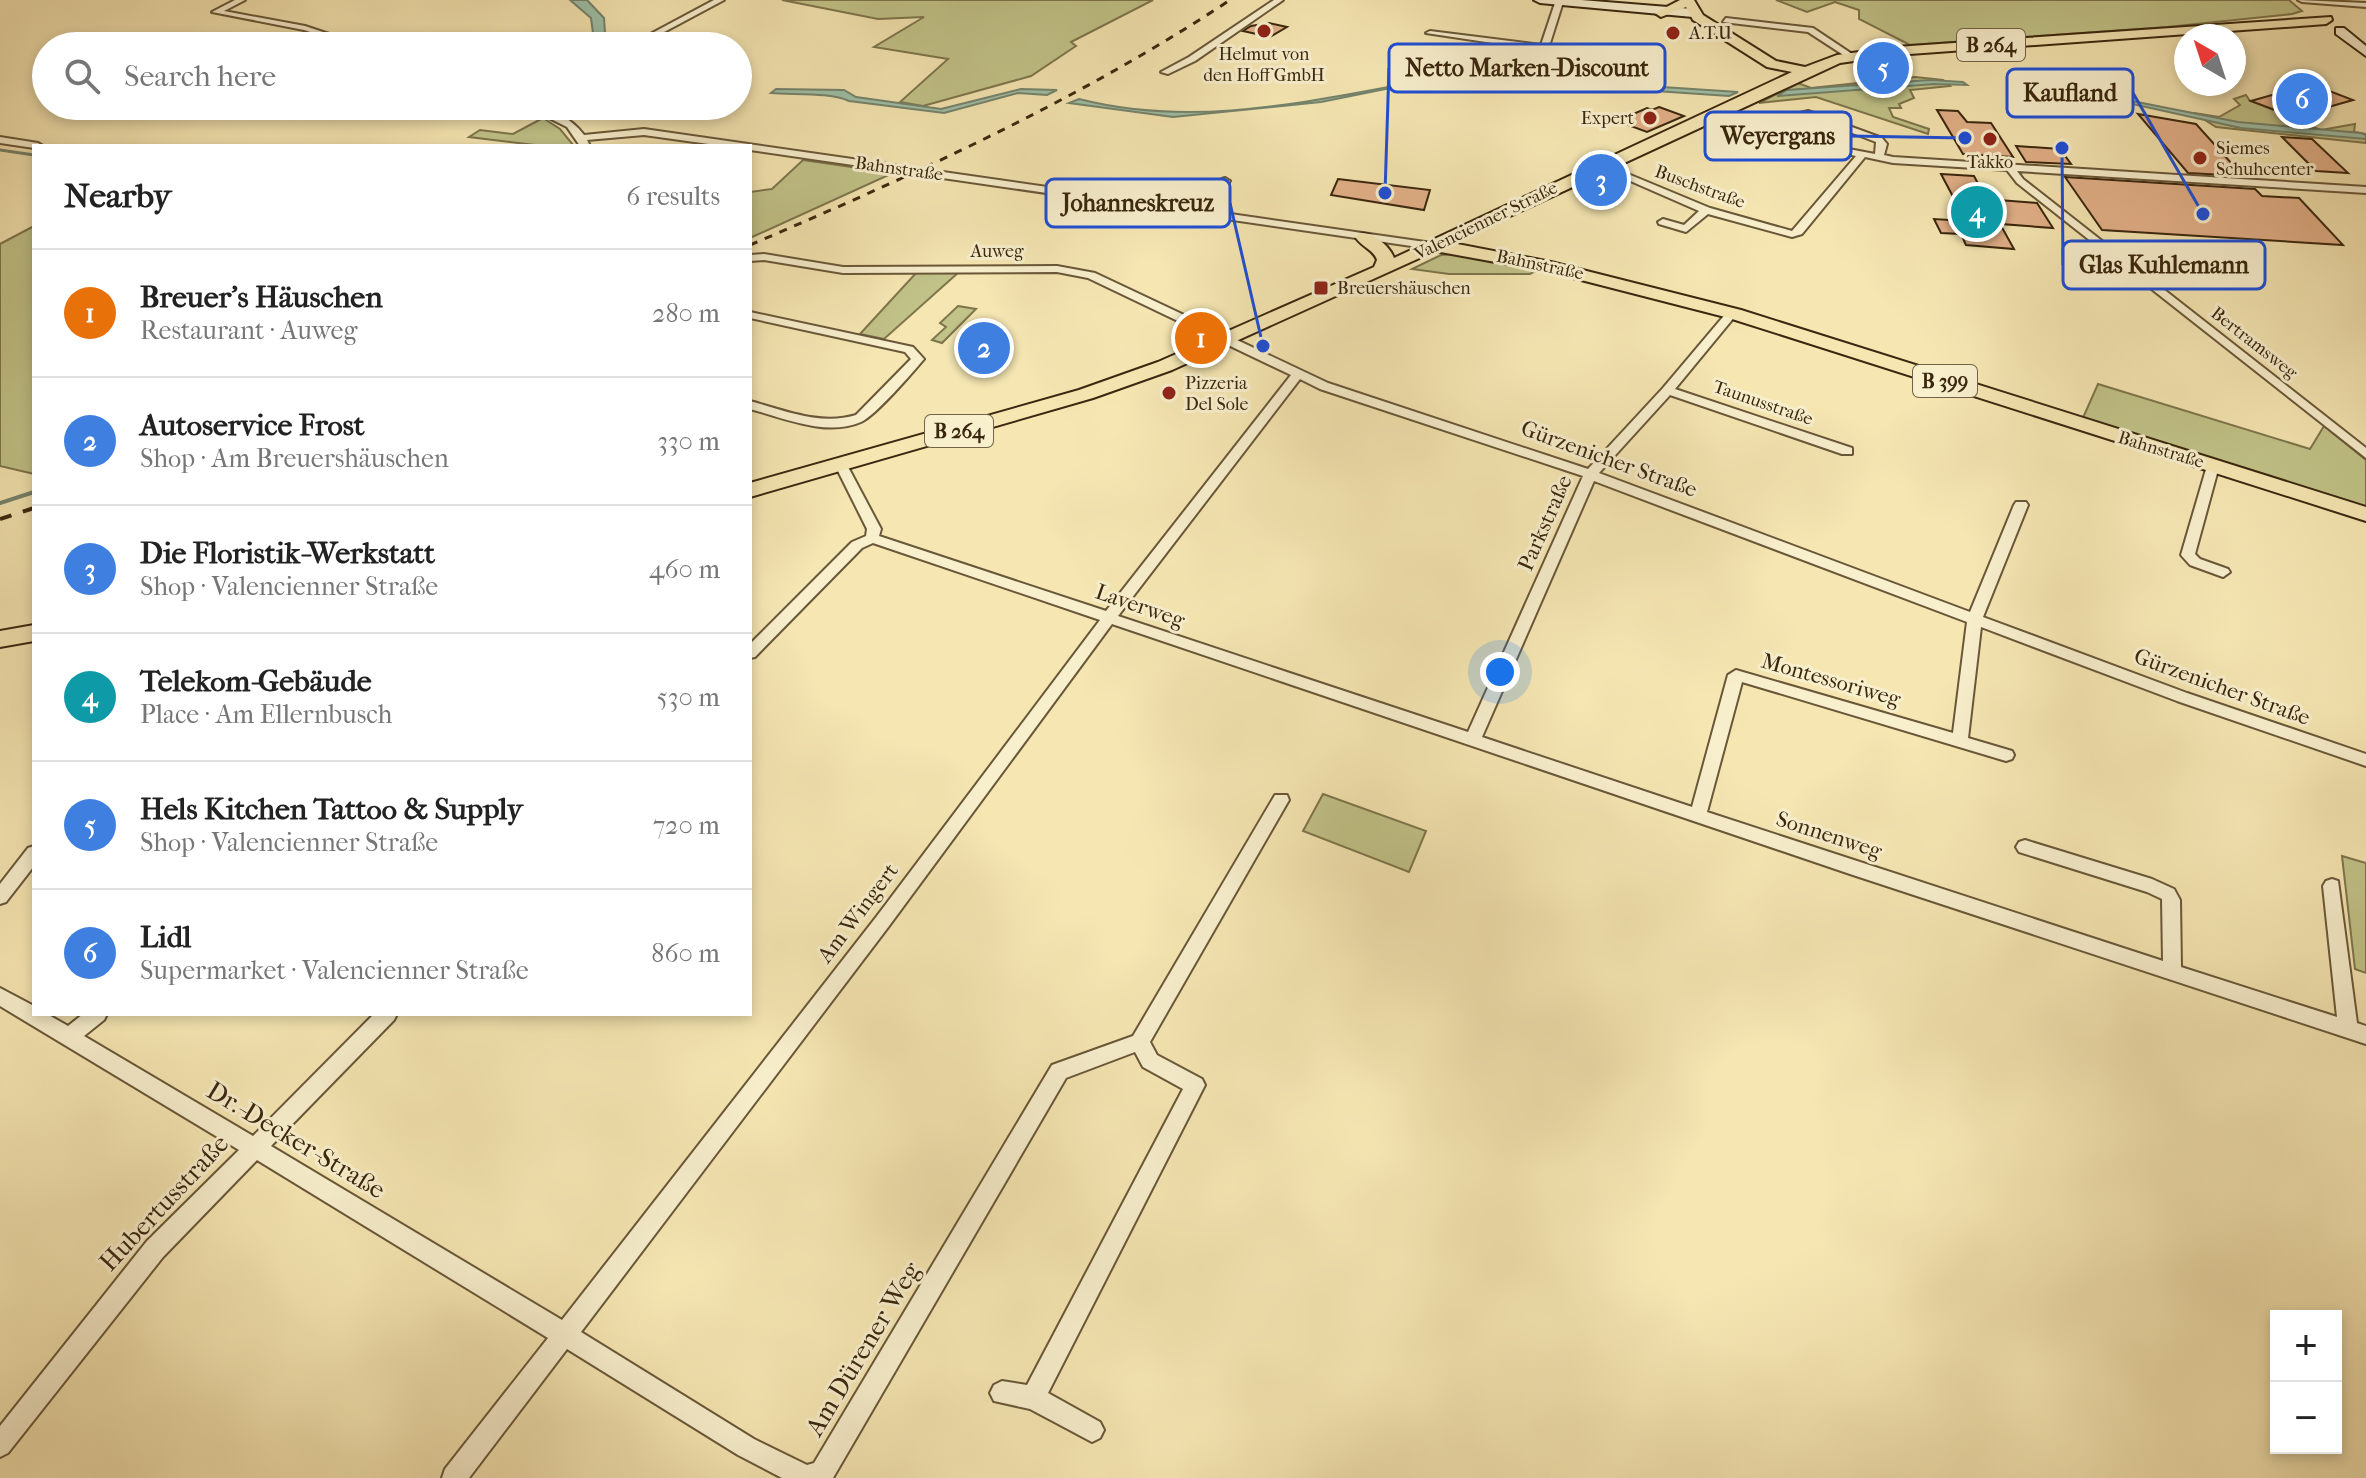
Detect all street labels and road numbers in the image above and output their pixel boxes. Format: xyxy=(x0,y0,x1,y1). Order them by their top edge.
road number: B 264 xyxy=(1957,29,2025,61)
street label: Bahnstraße xyxy=(854,152,944,186)
street label: Buschstraße xyxy=(1652,161,1748,213)
street label: Valencienner Straße xyxy=(1410,177,1561,265)
street label: Auweg xyxy=(969,241,1024,262)
street label: Bahnstraße xyxy=(1495,246,1586,284)
street label: Bertramsweg xyxy=(2207,303,2302,383)
road number: B 399 xyxy=(1913,365,1977,397)
street label: Taunusstraße xyxy=(1710,376,1816,430)
road number: B 264 xyxy=(925,415,993,447)
street label: Gürzenicher Straße xyxy=(1517,415,1701,503)
street label: Bahnstraße xyxy=(2116,427,2206,473)
street label: Parkstraße xyxy=(1512,471,1578,575)
street label: Laverweg xyxy=(1092,579,1188,633)
street label: Gürzenicher Straße xyxy=(2130,643,2314,731)
street label: Montessoriweg xyxy=(1758,648,1904,712)
street label: Sonnenweg xyxy=(1773,806,1885,864)
street label: Am Wingert xyxy=(812,858,904,969)
street label: Dr.-Decker-Straße xyxy=(201,1075,391,1206)
street label: Hubertusstraße xyxy=(93,1128,235,1278)
street label: Am Dürener Weg xyxy=(798,1255,928,1442)

